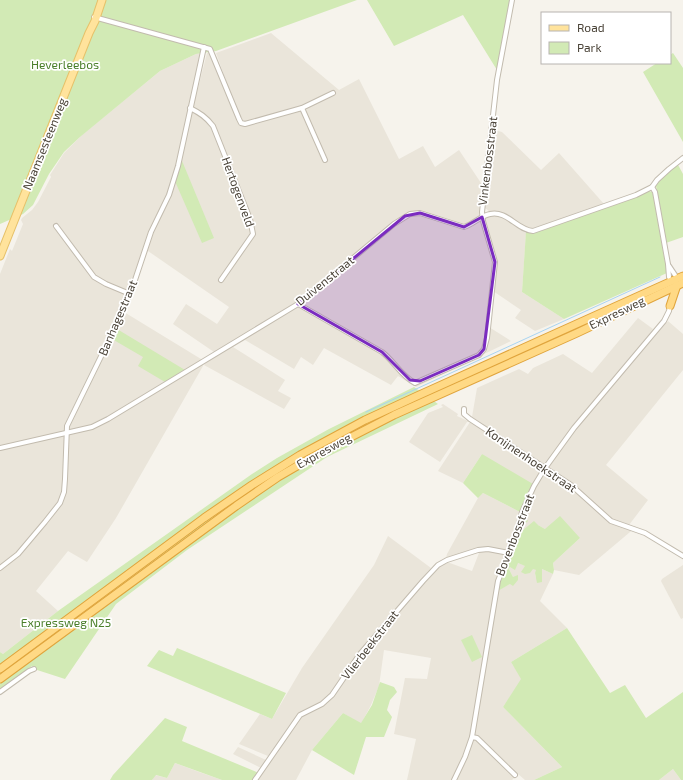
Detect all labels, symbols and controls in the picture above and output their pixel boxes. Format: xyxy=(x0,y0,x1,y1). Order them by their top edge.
legend xyxy=(541,12,671,64)
text: Road xyxy=(577,20,605,34)
text: Park xyxy=(577,40,602,54)
park label: Heverleebos xyxy=(31,57,99,71)
street label: Naamsesteenweg xyxy=(19,95,69,192)
street label: Vinkenbosstraat xyxy=(475,115,499,206)
street label: Hertogenveld xyxy=(220,155,258,229)
street label: Duivenstraat xyxy=(292,252,357,308)
street label: Banhagestraat xyxy=(95,277,139,358)
street label: Expresweg xyxy=(586,292,647,332)
street label: Konijnenhoekstraat xyxy=(483,424,580,496)
street label: Expresweg xyxy=(294,429,353,471)
street label: Bovenbosstraat xyxy=(492,491,536,578)
street label: Vlierbeekstraat xyxy=(338,607,401,682)
park label: Expressweg N25 xyxy=(21,615,111,629)

